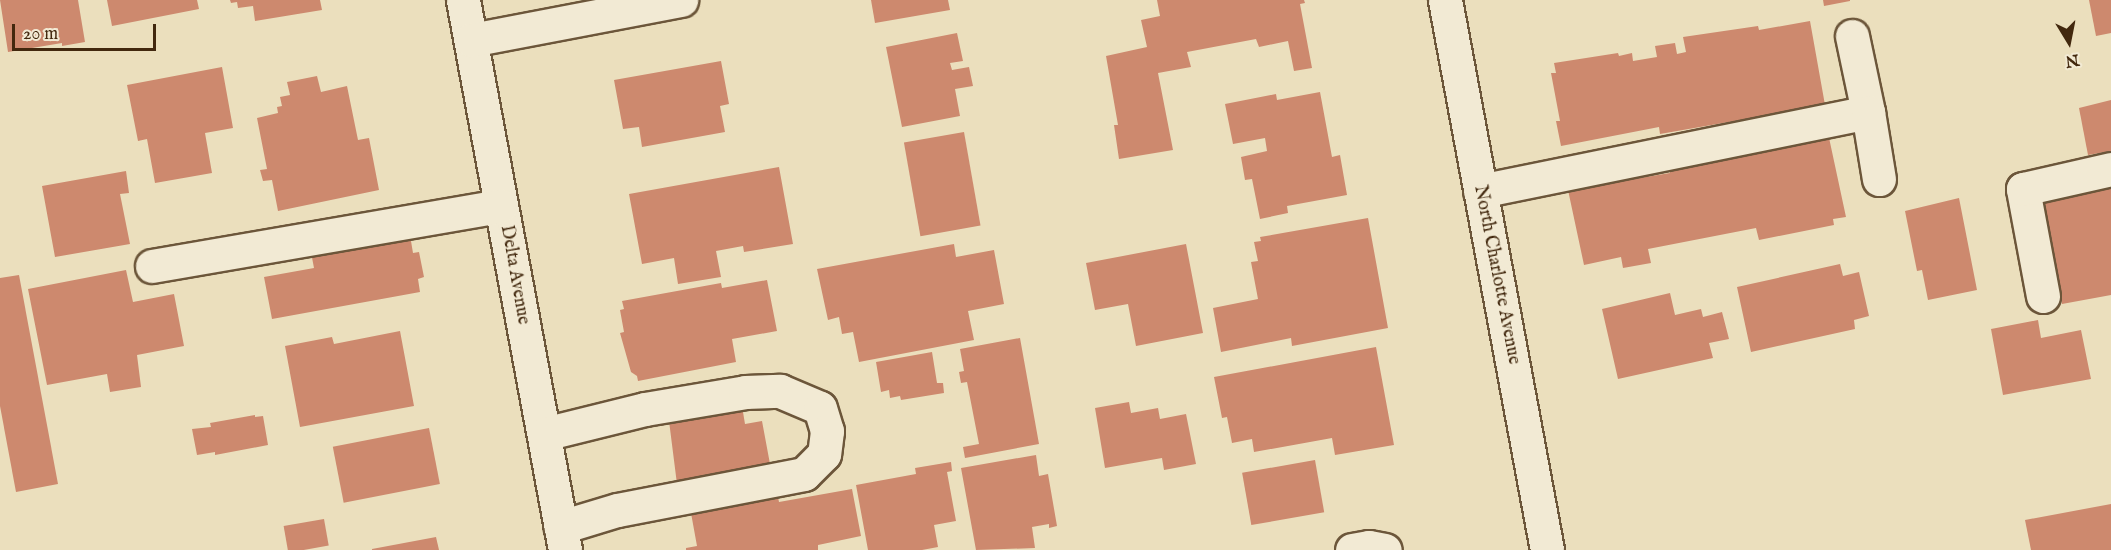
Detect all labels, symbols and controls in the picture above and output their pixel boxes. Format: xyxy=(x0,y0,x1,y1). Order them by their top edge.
scale bar xyxy=(15,12,159,50)
north arrow xyxy=(2039,12,2099,72)
text: 20 m xyxy=(23,23,58,46)
text: N xyxy=(2064,49,2081,71)
street label: North Charlotte Avenue xyxy=(1468,184,1524,366)
street label: Delta Avenue xyxy=(495,224,533,326)

